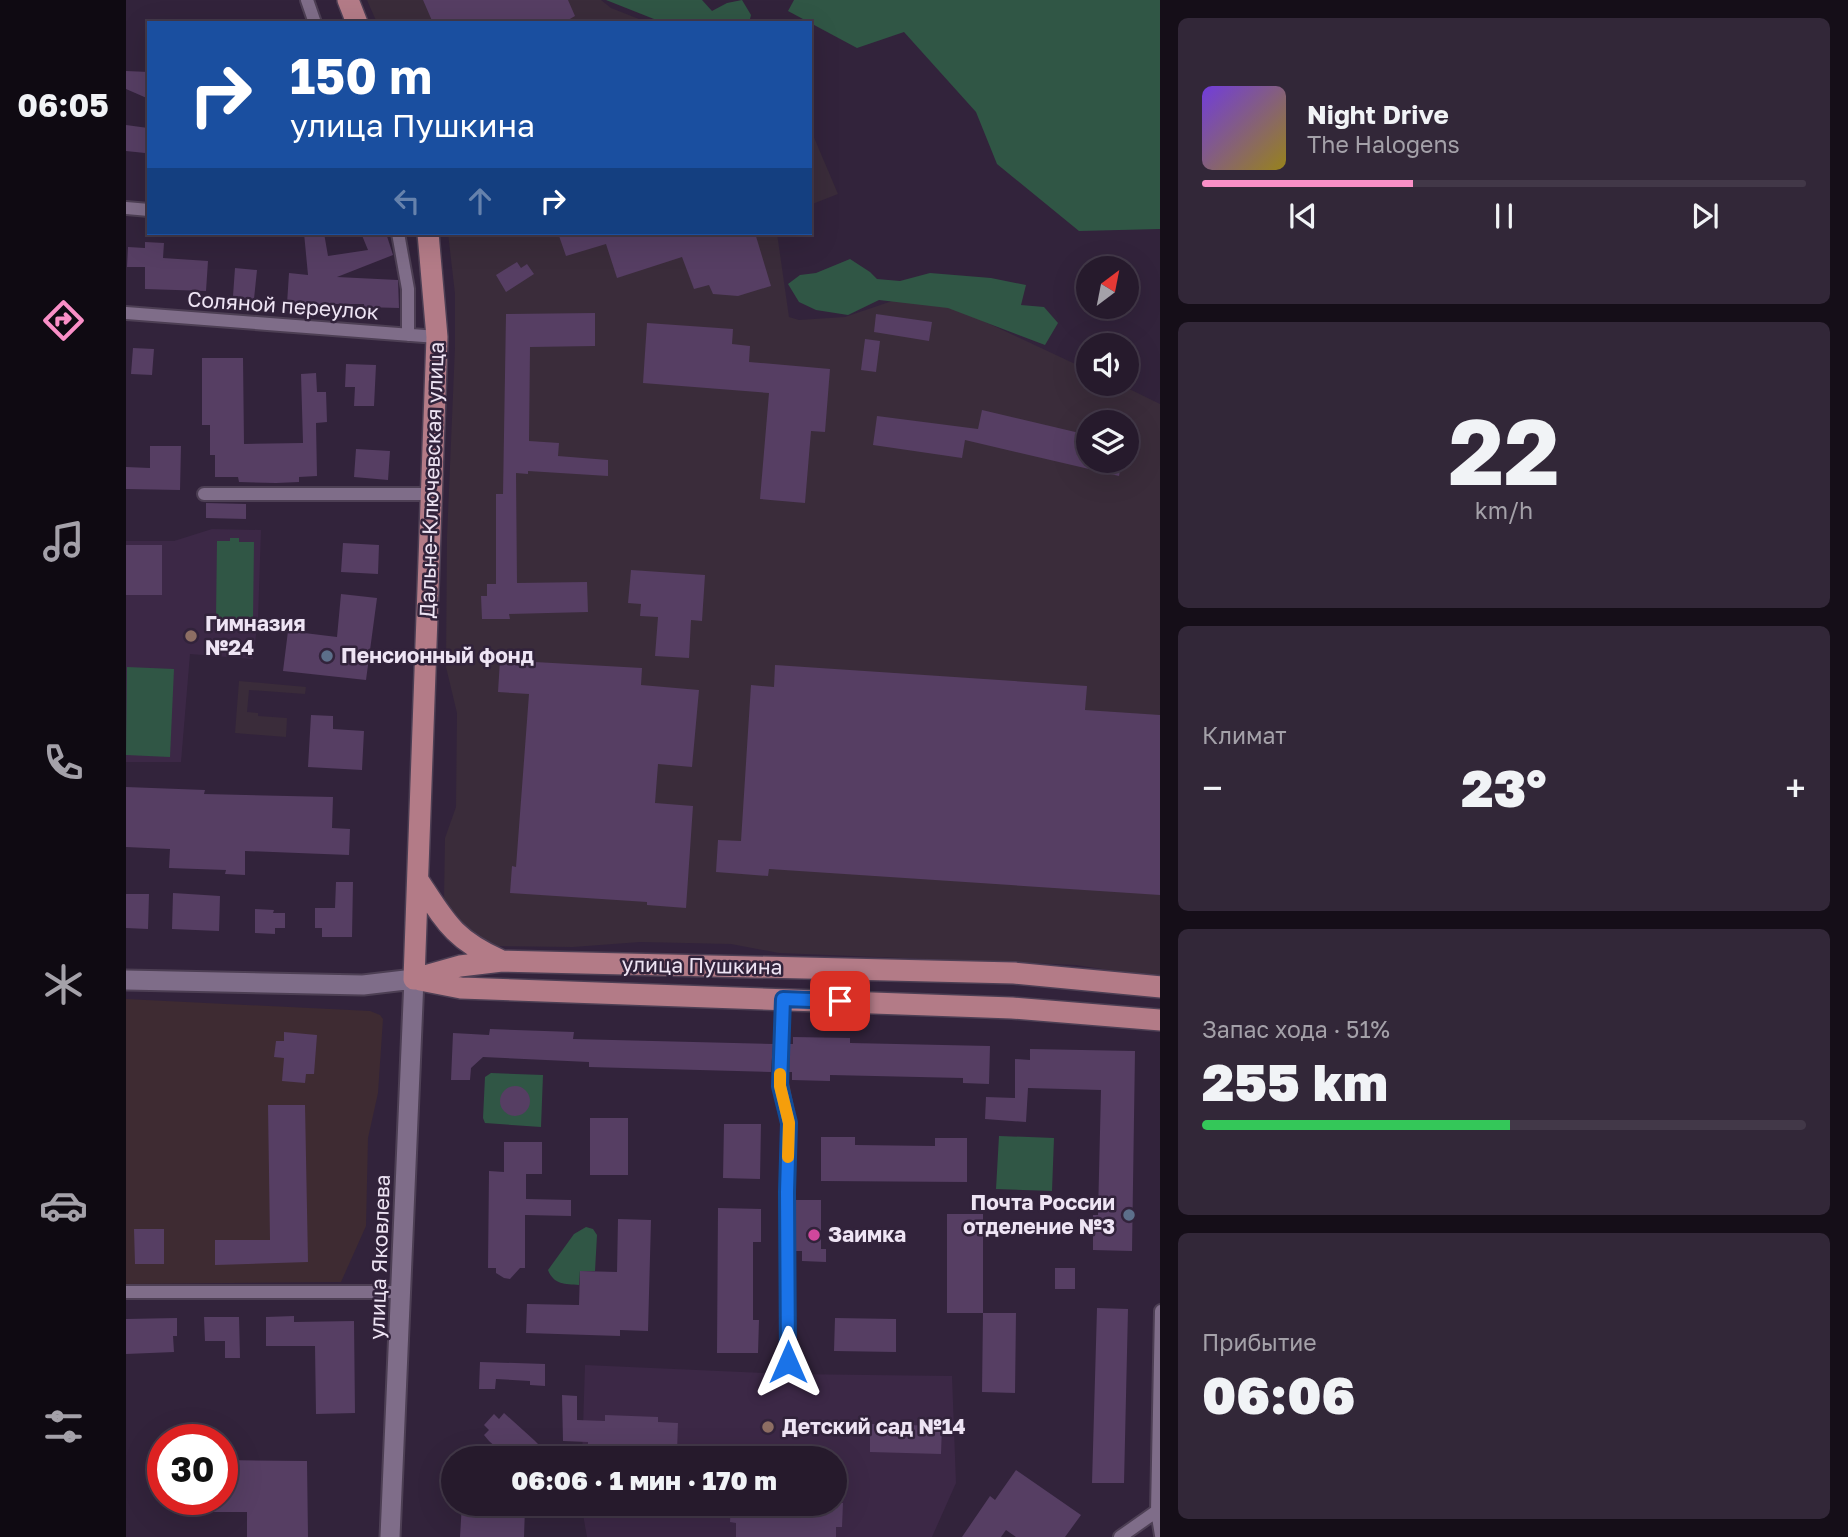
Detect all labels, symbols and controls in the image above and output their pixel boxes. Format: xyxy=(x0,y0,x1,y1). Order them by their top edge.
text: 150 m xyxy=(290,46,432,105)
icon: right xyxy=(175,49,266,140)
text: 06:05 xyxy=(17,86,109,124)
text: Night Drive xyxy=(1307,99,1449,130)
text: улица Пушкина xyxy=(290,106,535,144)
text: The Halogens xyxy=(1307,130,1460,158)
icon: left xyxy=(388,182,426,220)
icon: ahead xyxy=(461,182,499,220)
icon: right xyxy=(534,182,572,220)
icon: previous xyxy=(1284,197,1322,235)
icon: pause xyxy=(1485,197,1523,235)
icon: next xyxy=(1686,197,1724,235)
north arrow xyxy=(1076,256,1139,318)
map controls xyxy=(1076,256,1139,473)
street label: Соляной переулок xyxy=(186,285,380,325)
icon: directions xyxy=(39,296,88,345)
button: sound xyxy=(1076,333,1139,396)
street label: Дальне-Ключевская улица xyxy=(413,341,449,619)
text: 22 xyxy=(1448,396,1560,505)
button: layers xyxy=(1076,410,1139,473)
text: km/h xyxy=(1475,496,1533,524)
icon: music xyxy=(39,517,88,566)
place label: Гимназия №24 xyxy=(205,610,306,660)
marker: Гимназия №24 xyxy=(183,628,199,644)
place label: Пенсионный фонд xyxy=(341,642,534,668)
marker: Пенсионный фонд xyxy=(319,648,335,664)
text: Климат xyxy=(1202,721,1287,749)
icon: phone xyxy=(39,738,88,787)
text: 23° xyxy=(1461,756,1547,818)
text: − xyxy=(1202,765,1223,810)
text: + xyxy=(1785,765,1806,810)
street label: улица Пушкина xyxy=(621,951,783,979)
icon: climate xyxy=(39,960,88,1009)
pin xyxy=(810,971,870,1031)
icon: arrive xyxy=(821,982,859,1020)
text: Запас хода · 51% xyxy=(1202,1015,1390,1043)
text: 255 km xyxy=(1202,1050,1388,1112)
street label: улица Яковлева xyxy=(363,1174,395,1340)
icon: car xyxy=(39,1181,88,1230)
place label: Почта России отделение №3 xyxy=(963,1189,1115,1239)
marker: Почта России отделение №3 xyxy=(1121,1207,1137,1223)
place label: Заимка xyxy=(828,1221,906,1247)
marker: Заимка xyxy=(806,1227,822,1243)
position arrow xyxy=(751,1325,825,1399)
text: Прибытие xyxy=(1202,1328,1317,1356)
text: 06:06 xyxy=(1202,1363,1355,1425)
icon: filters xyxy=(39,1402,88,1451)
place label: Детский сад №14 xyxy=(782,1413,966,1439)
marker: Детский сад №14 xyxy=(760,1419,776,1435)
speed limit sign: 30 xyxy=(147,1424,238,1515)
text: 06:06 · 1 мин · 170 m xyxy=(511,1465,777,1496)

